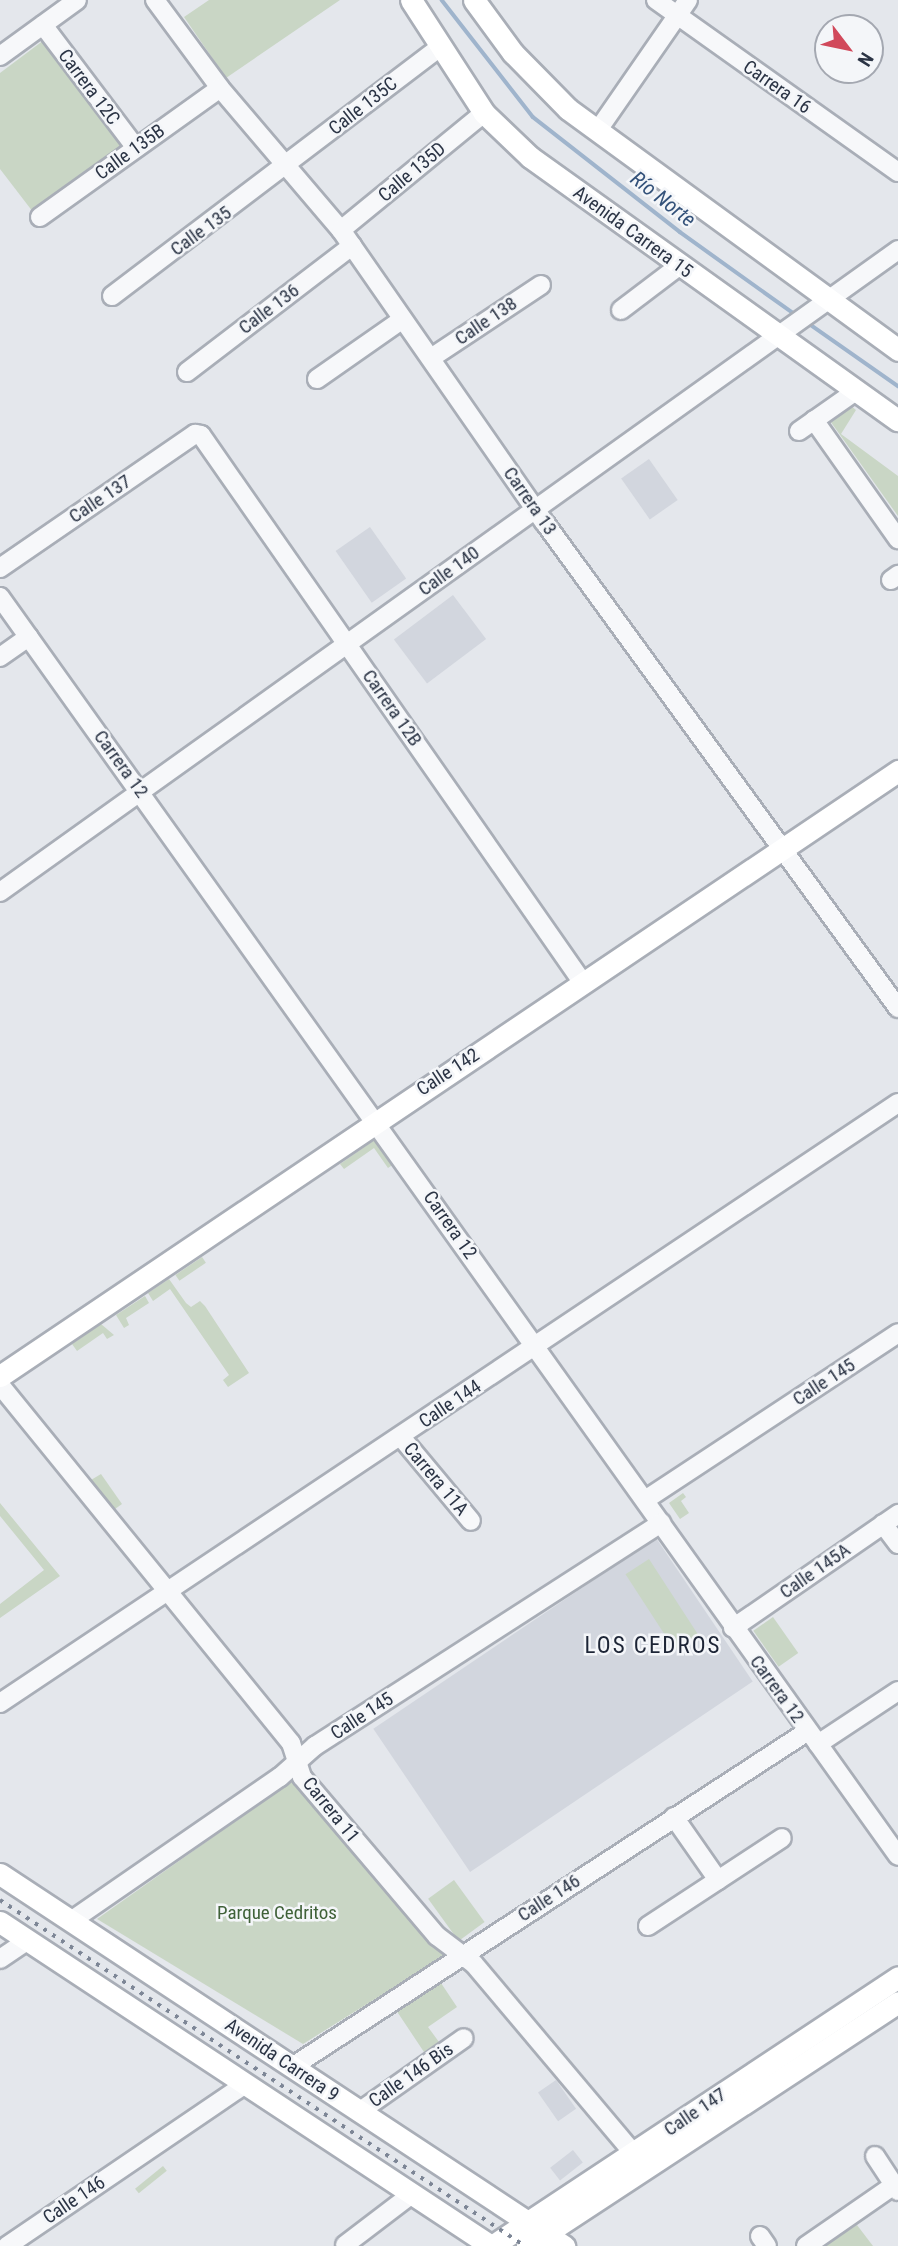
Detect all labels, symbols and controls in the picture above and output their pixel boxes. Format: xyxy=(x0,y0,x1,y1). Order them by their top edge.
north arrow xyxy=(814,14,884,84)
street label: Carrera 12C xyxy=(53,45,125,129)
text: N xyxy=(853,48,878,70)
street label: Carrera 16 xyxy=(739,55,815,119)
street label: Calle 135C xyxy=(324,72,402,140)
street label: Calle 135B xyxy=(91,119,169,185)
street label: Calle 135D xyxy=(374,137,450,207)
water label: Río Norte xyxy=(625,166,701,232)
street label: Avenida Carrera 15 xyxy=(569,181,697,283)
street label: Calle 135 xyxy=(166,201,236,261)
street label: Calle 136 xyxy=(234,279,304,339)
street label: Calle 138 xyxy=(451,292,521,350)
street label: Carrera 13 xyxy=(498,463,562,539)
street label: Calle 137 xyxy=(65,470,135,528)
street label: Calle 140 xyxy=(414,541,484,601)
street label: Carrera 12B xyxy=(357,665,427,751)
street label: Carrera 12 xyxy=(89,726,153,802)
street label: Calle 142 xyxy=(412,1043,484,1101)
street label: Carrera 12 xyxy=(418,1187,482,1263)
street label: Calle 145 xyxy=(788,1353,860,1411)
street label: Calle 144 xyxy=(415,1375,485,1433)
street label: Carrera 11A xyxy=(399,1438,473,1520)
street label: Calle 145A xyxy=(775,1538,855,1604)
district label: LOS CEDROS xyxy=(586,1632,720,1660)
street label: Carrera 12 xyxy=(745,1651,809,1727)
street label: Calle 145 xyxy=(326,1687,398,1745)
street label: Carrera 11 xyxy=(298,1773,364,1847)
street label: Calle 146 xyxy=(513,1869,585,1927)
park label: Parque Cedritos xyxy=(217,1902,337,1924)
street label: Avenida Carrera 9 xyxy=(221,2014,343,2106)
street label: Calle 146 Bis xyxy=(364,2038,458,2112)
street label: Calle 147 xyxy=(660,2083,730,2141)
street label: Calle 146 xyxy=(39,2171,109,2229)

